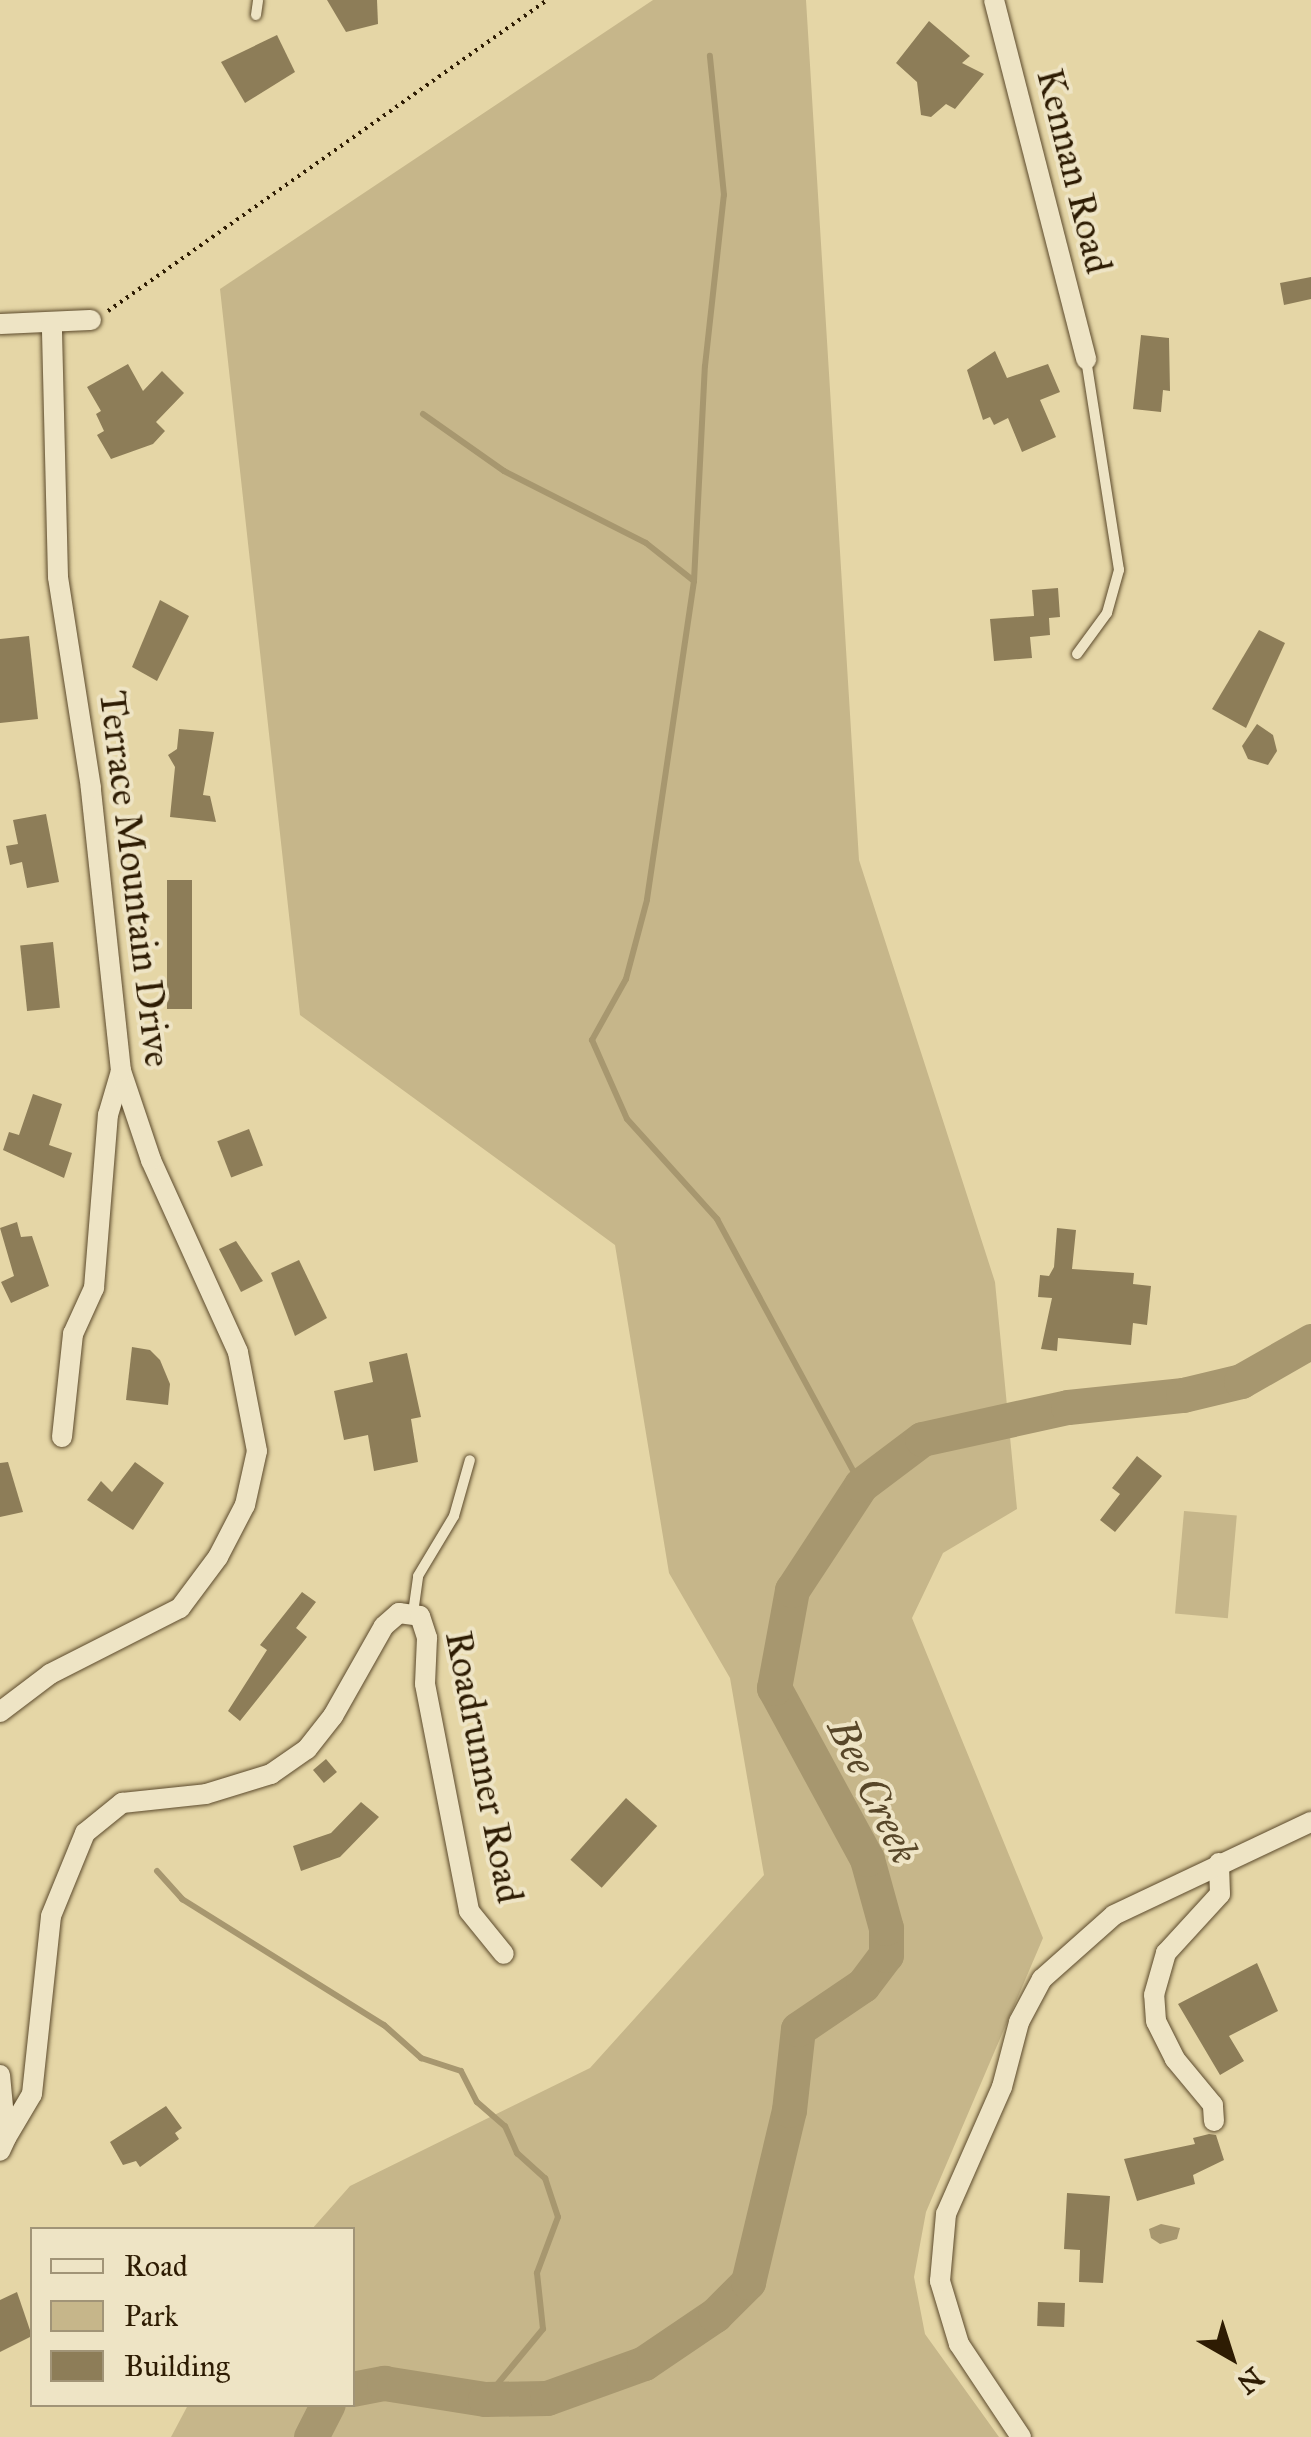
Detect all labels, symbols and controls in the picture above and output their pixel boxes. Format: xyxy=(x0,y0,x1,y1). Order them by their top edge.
street label: Kennan Road xyxy=(1027,64,1121,278)
street label: Terrace Mountain Drive xyxy=(89,688,181,1070)
street label: Roadrunner Road xyxy=(435,1627,533,1907)
water label: Bee Creek xyxy=(817,1710,929,1872)
legend xyxy=(30,2227,355,2407)
text: Road xyxy=(124,2248,188,2284)
text: Park xyxy=(124,2298,178,2334)
north arrow xyxy=(1181,2307,1281,2407)
text: Building xyxy=(124,2348,230,2384)
text: N xyxy=(1230,2360,1270,2402)

